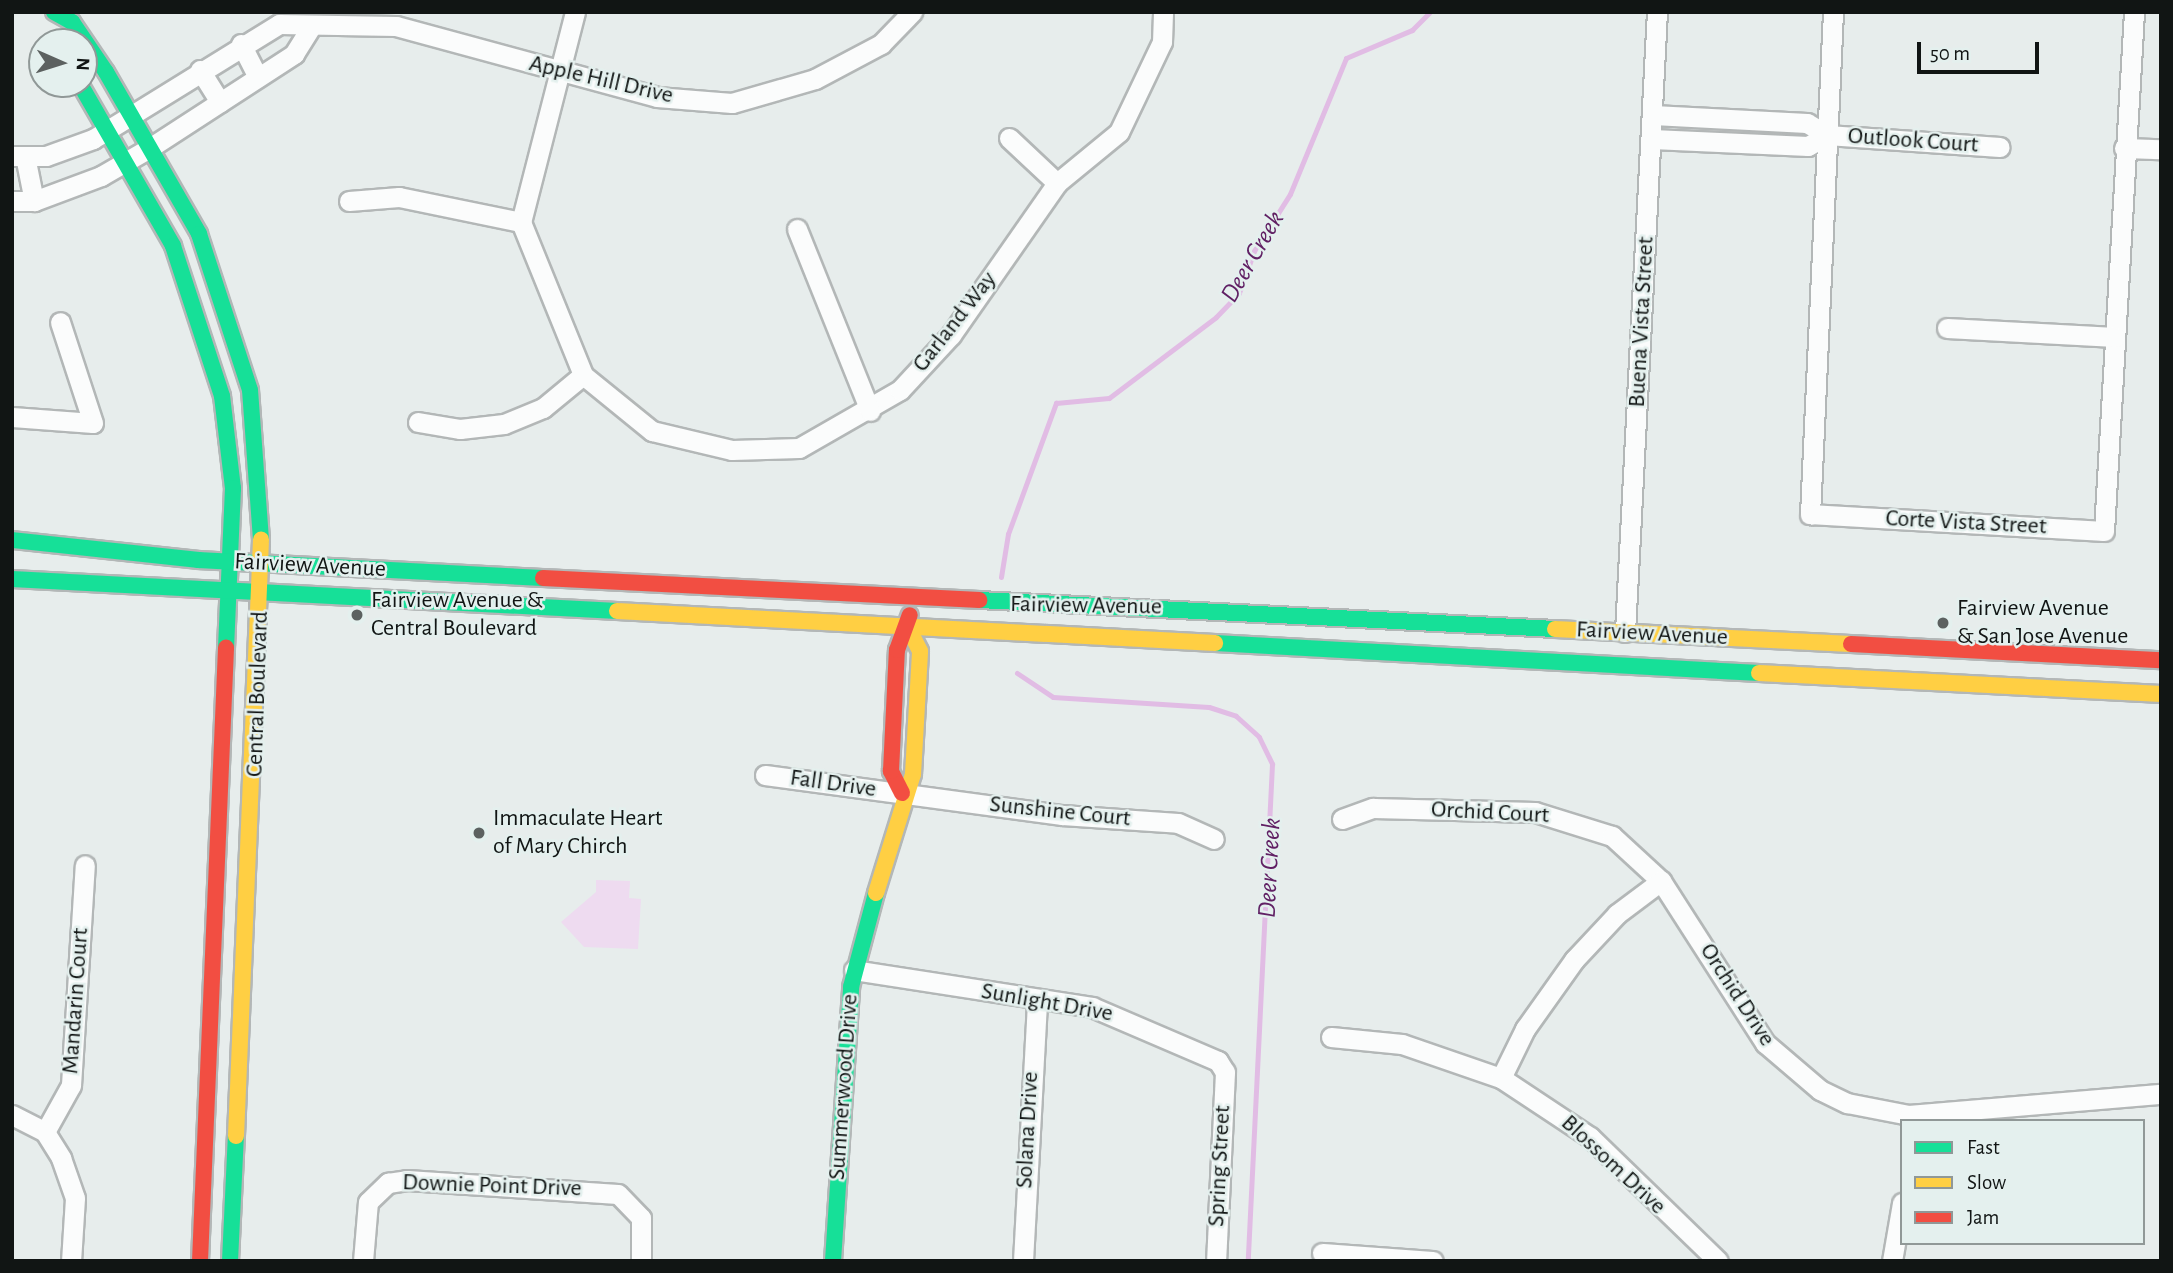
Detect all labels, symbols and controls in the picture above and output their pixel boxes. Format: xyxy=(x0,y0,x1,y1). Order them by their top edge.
north arrow xyxy=(28,28,98,98)
scale bar xyxy=(1921,28,2044,72)
text: 50 m xyxy=(1930,43,1970,64)
street label: Apple Hill Drive xyxy=(526,49,676,111)
text: N xyxy=(73,57,92,71)
street label: Outlook Court xyxy=(1847,122,1979,160)
water label: Deer Creek xyxy=(1214,206,1292,308)
street label: Buena Vista Street xyxy=(1623,236,1661,408)
street label: Garland Way xyxy=(907,266,1003,378)
street label: Corte Vista Street xyxy=(1885,504,2047,542)
street label: Fairview Avenue xyxy=(233,548,387,584)
place label: Fairview Avenue & Central Boulevard xyxy=(371,587,543,643)
street label: Fairview Avenue xyxy=(1010,590,1162,622)
place label: Fairview Avenue & San Jose Avenue xyxy=(1957,595,2128,651)
marker: Fairview Avenue & Central Boulevard xyxy=(349,607,365,623)
street label: Central Boulevard xyxy=(241,611,275,777)
marker: Fairview Avenue & San Jose Avenue xyxy=(1935,615,1951,631)
street label: Fairview Avenue xyxy=(1575,616,1729,652)
street label: Fall Drive xyxy=(788,764,878,804)
street label: Sunshine Court xyxy=(988,790,1132,834)
street label: Orchid Court xyxy=(1430,796,1550,830)
place label: Immaculate Heart of Mary Chirch xyxy=(493,805,663,861)
water label: Deer Creek xyxy=(1252,817,1288,919)
marker: Immaculate Heart of Mary Chirch xyxy=(471,825,487,841)
street label: Mandarin Court xyxy=(57,927,95,1075)
street label: Orchid Drive xyxy=(1693,938,1781,1052)
street label: Sunlight Drive xyxy=(979,977,1115,1029)
street label: Summerwood Drive xyxy=(823,993,865,1181)
street label: Solana Drive xyxy=(1011,1071,1045,1189)
street label: Spring Street xyxy=(1202,1105,1238,1227)
street label: Blossom Drive xyxy=(1555,1109,1671,1221)
legend xyxy=(1900,1119,2145,1245)
text: Fast xyxy=(1967,1137,2000,1158)
street label: Downie Point Drive xyxy=(402,1168,582,1204)
text: Slow xyxy=(1967,1172,2006,1193)
text: Jam xyxy=(1967,1207,1999,1228)

